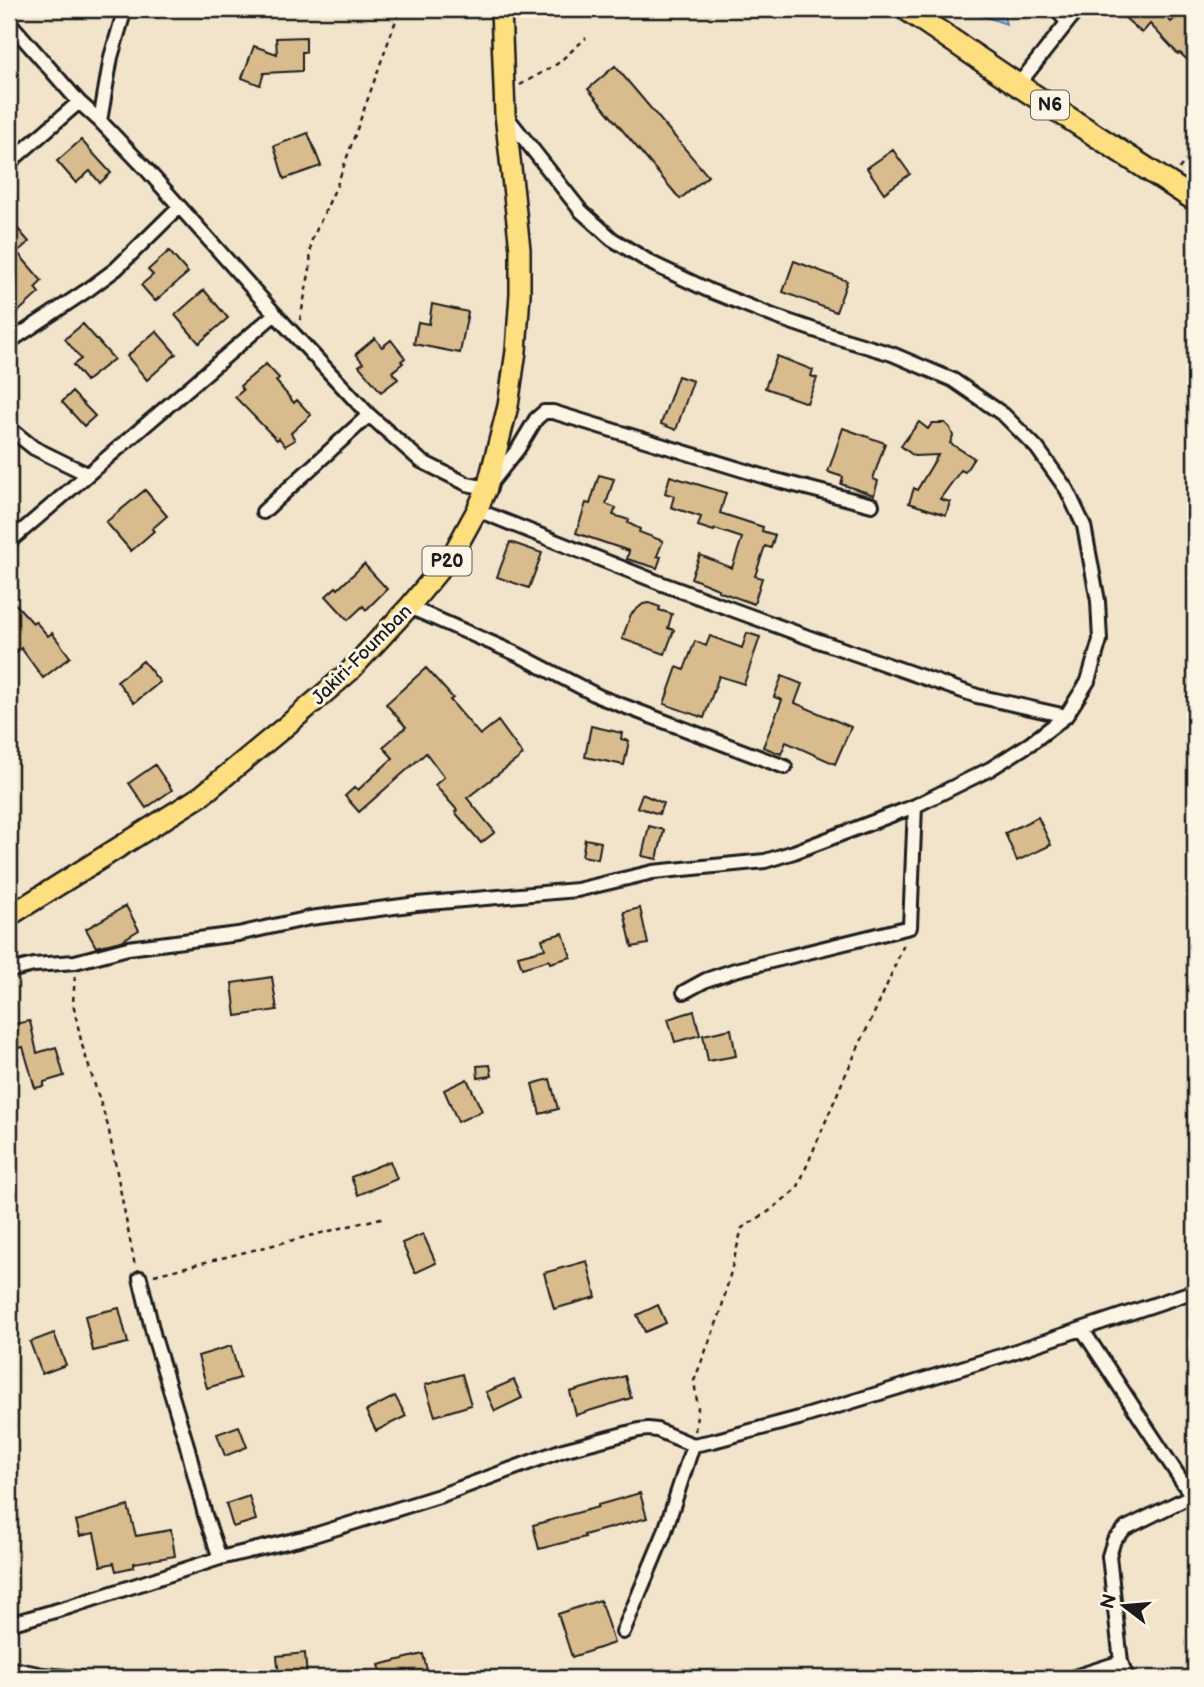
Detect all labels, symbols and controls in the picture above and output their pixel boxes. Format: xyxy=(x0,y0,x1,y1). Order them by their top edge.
road number: N6 xyxy=(1031,90,1069,120)
road number: P20 xyxy=(422,546,472,576)
street label: Jakiri-Foumban xyxy=(307,600,417,710)
north arrow xyxy=(1088,1572,1158,1642)
text: N xyxy=(1096,1592,1122,1612)

